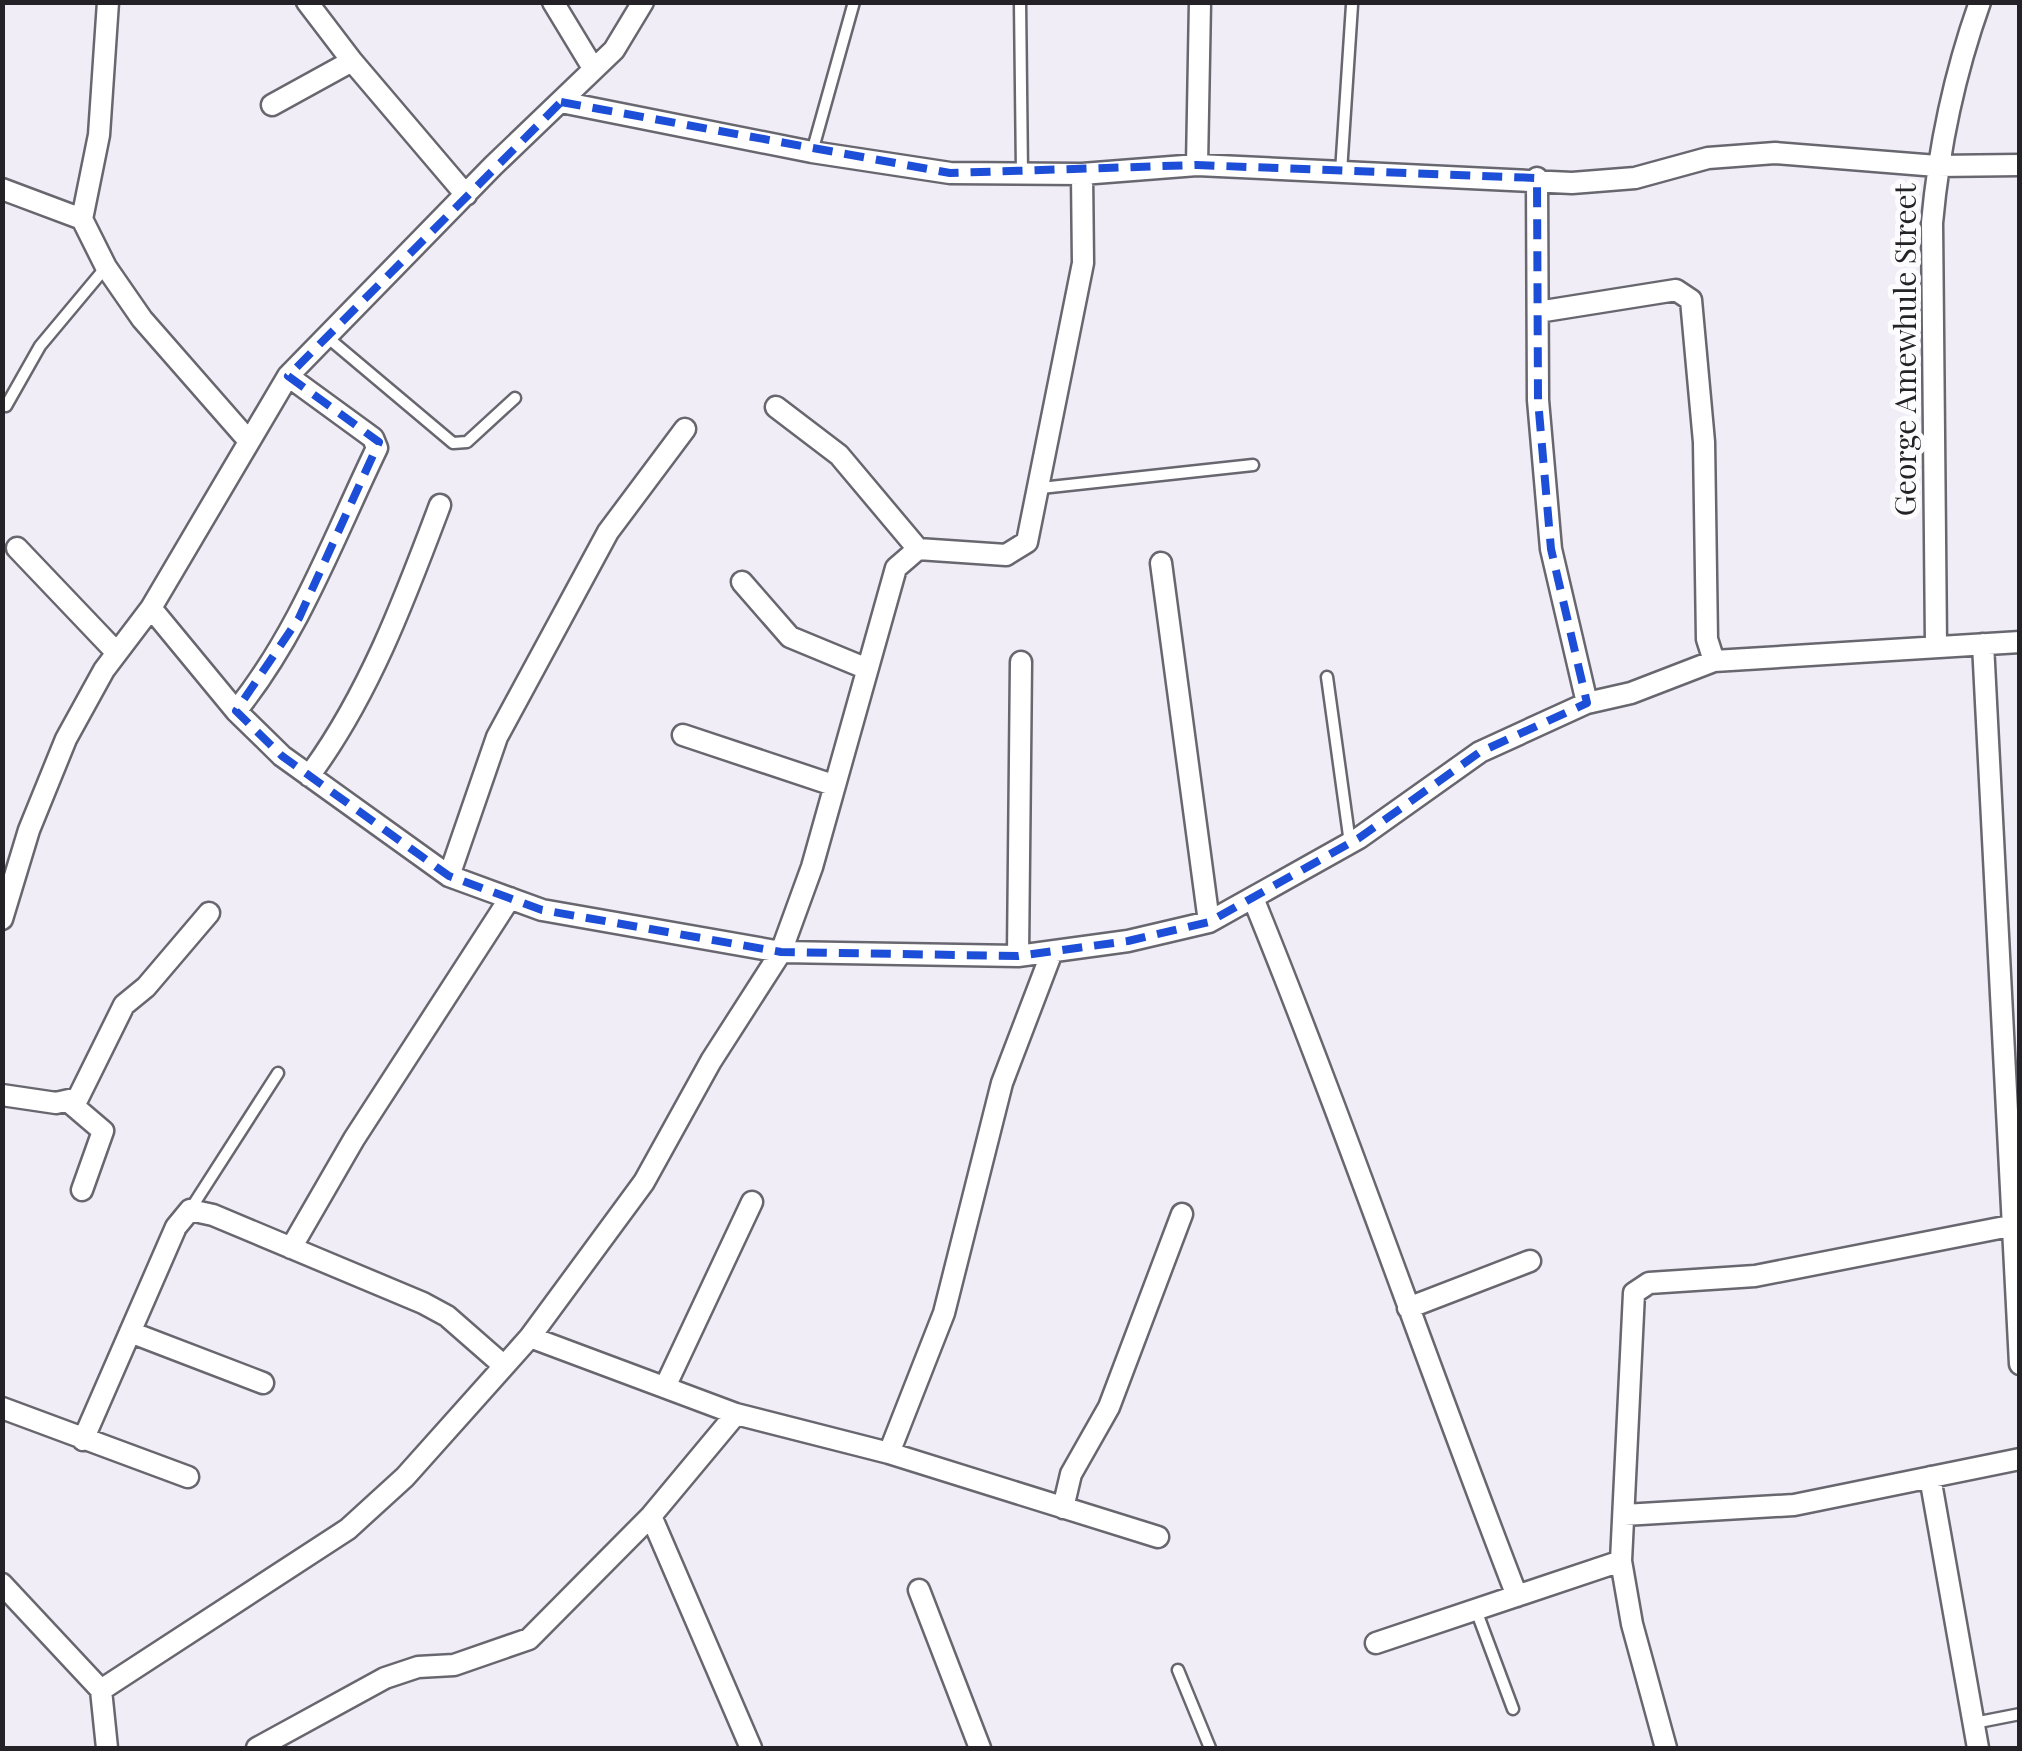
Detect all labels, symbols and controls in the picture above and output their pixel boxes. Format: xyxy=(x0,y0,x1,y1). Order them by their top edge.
street label: George Amewhule Street xyxy=(1884,183,1924,516)

